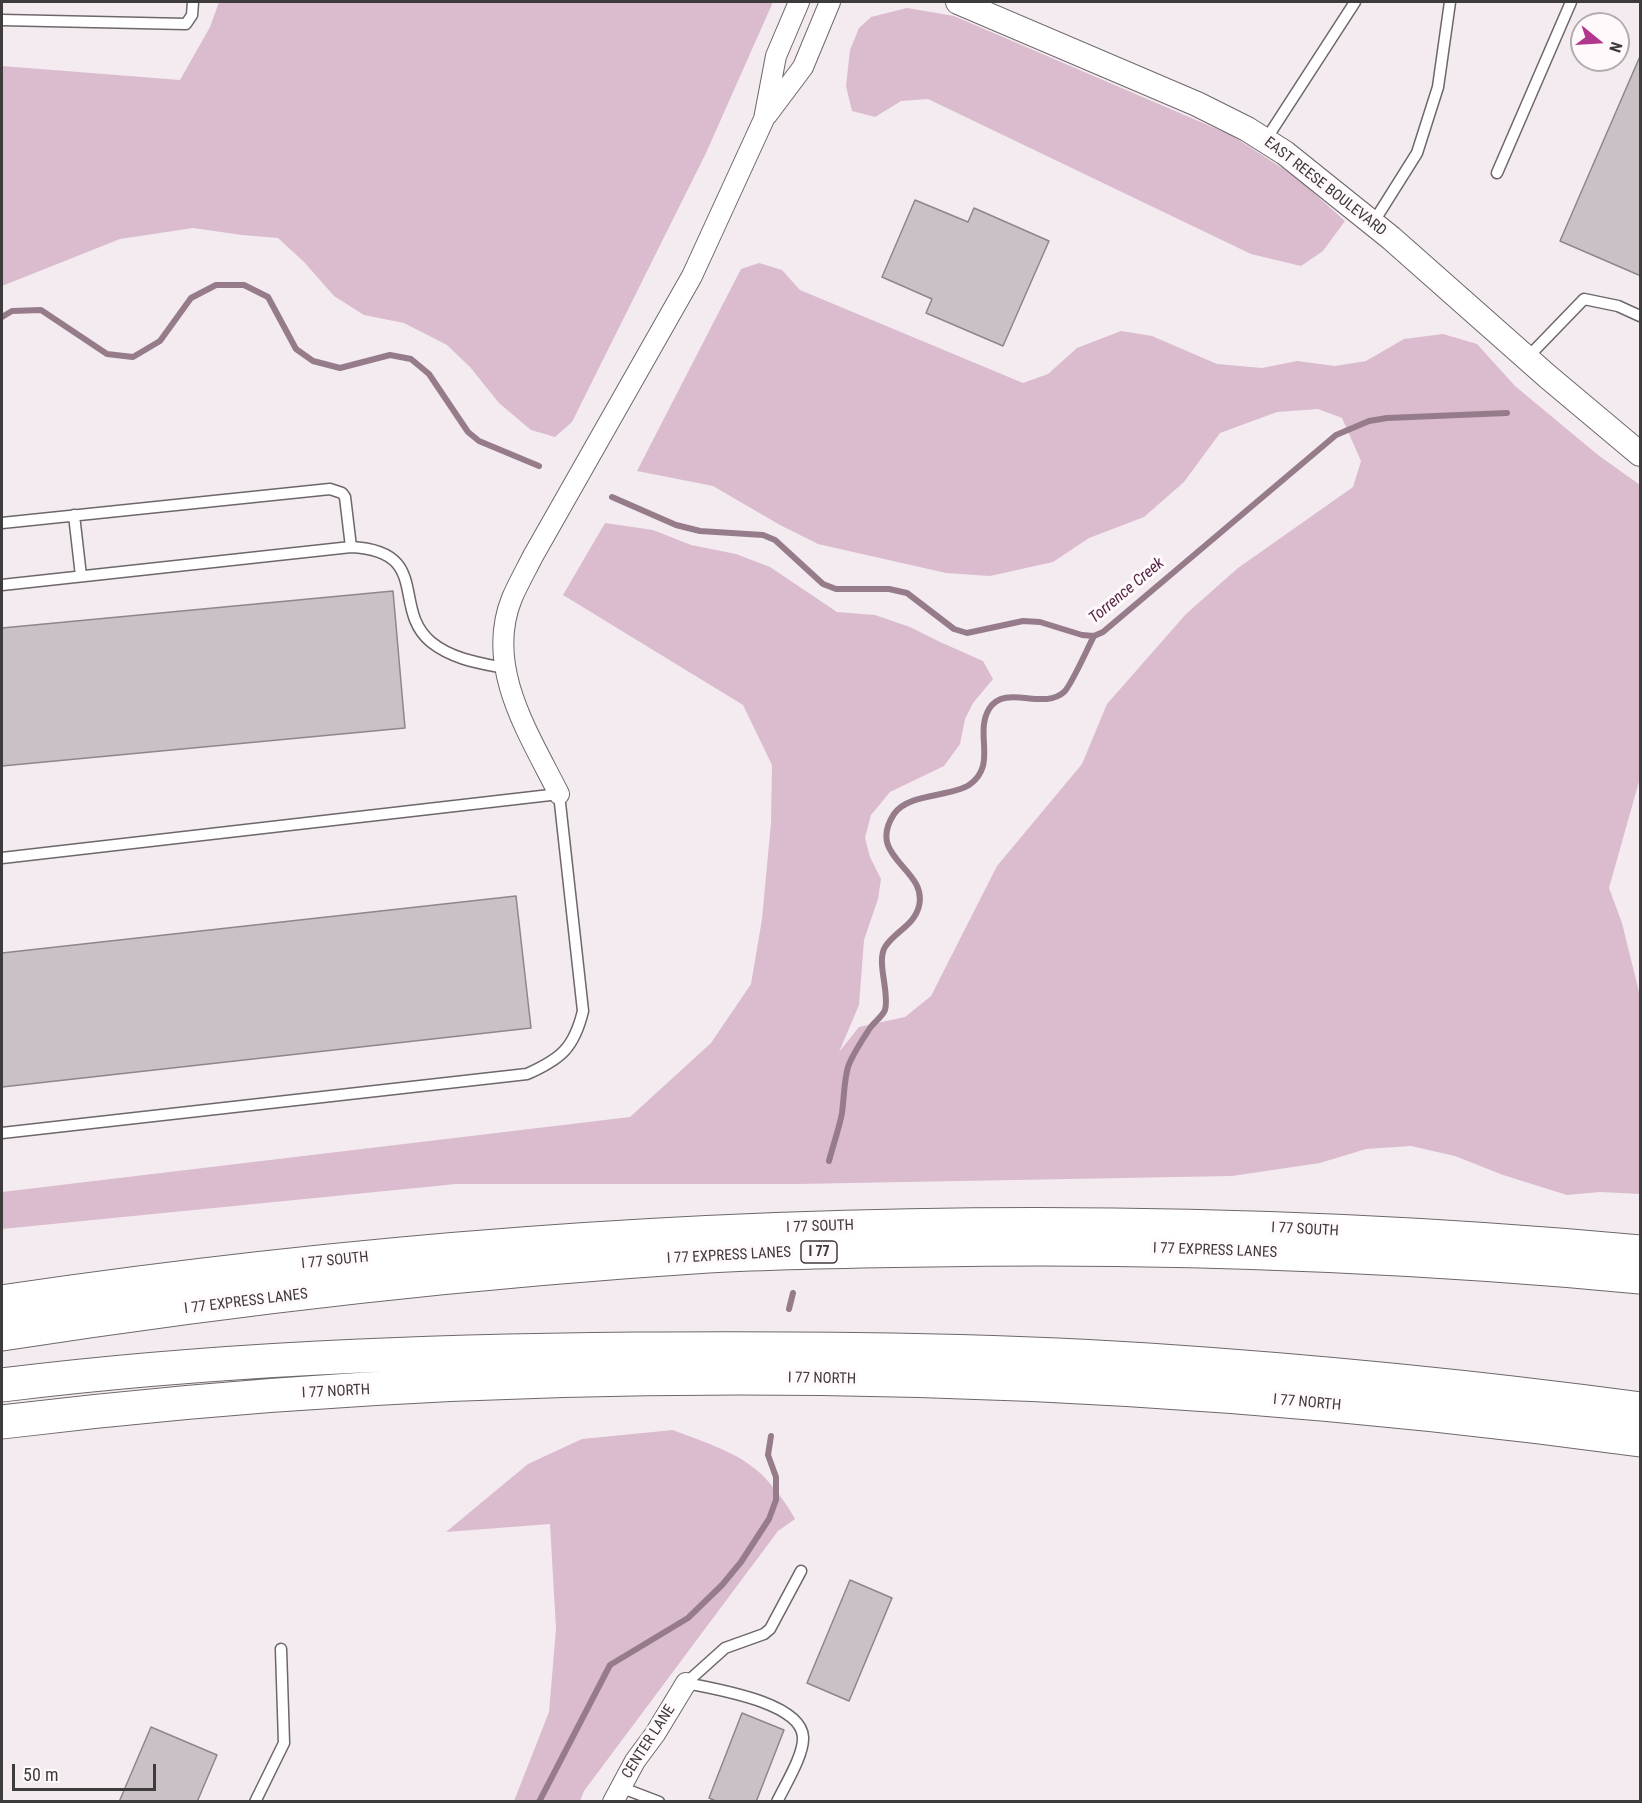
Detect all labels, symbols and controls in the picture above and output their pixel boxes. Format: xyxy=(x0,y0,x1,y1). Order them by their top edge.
north arrow xyxy=(1570,12,1630,72)
text: N xyxy=(1605,39,1626,55)
street label: EAST REESE BOULEVARD xyxy=(1260,134,1390,240)
water label: Torrence Creek xyxy=(1086,554,1168,628)
street label: I 77 SOUTH xyxy=(786,1217,854,1237)
street label: I 77 SOUTH xyxy=(1271,1219,1339,1241)
street label: I 77 EXPRESS LANES xyxy=(1153,1240,1277,1262)
road number: I 77 xyxy=(801,1241,837,1263)
street label: I 77 EXPRESS LANES xyxy=(666,1244,792,1268)
street label: I 77 SOUTH xyxy=(300,1249,370,1273)
street label: I 77 EXPRESS LANES xyxy=(183,1285,309,1319)
street label: I 77 NORTH xyxy=(788,1369,856,1389)
street label: I 77 NORTH xyxy=(301,1381,371,1403)
street label: I 77 NORTH xyxy=(1272,1391,1342,1415)
street label: CENTER LANE xyxy=(618,1702,680,1782)
scale bar xyxy=(15,1752,159,1790)
text: 50 m xyxy=(23,1764,58,1785)

